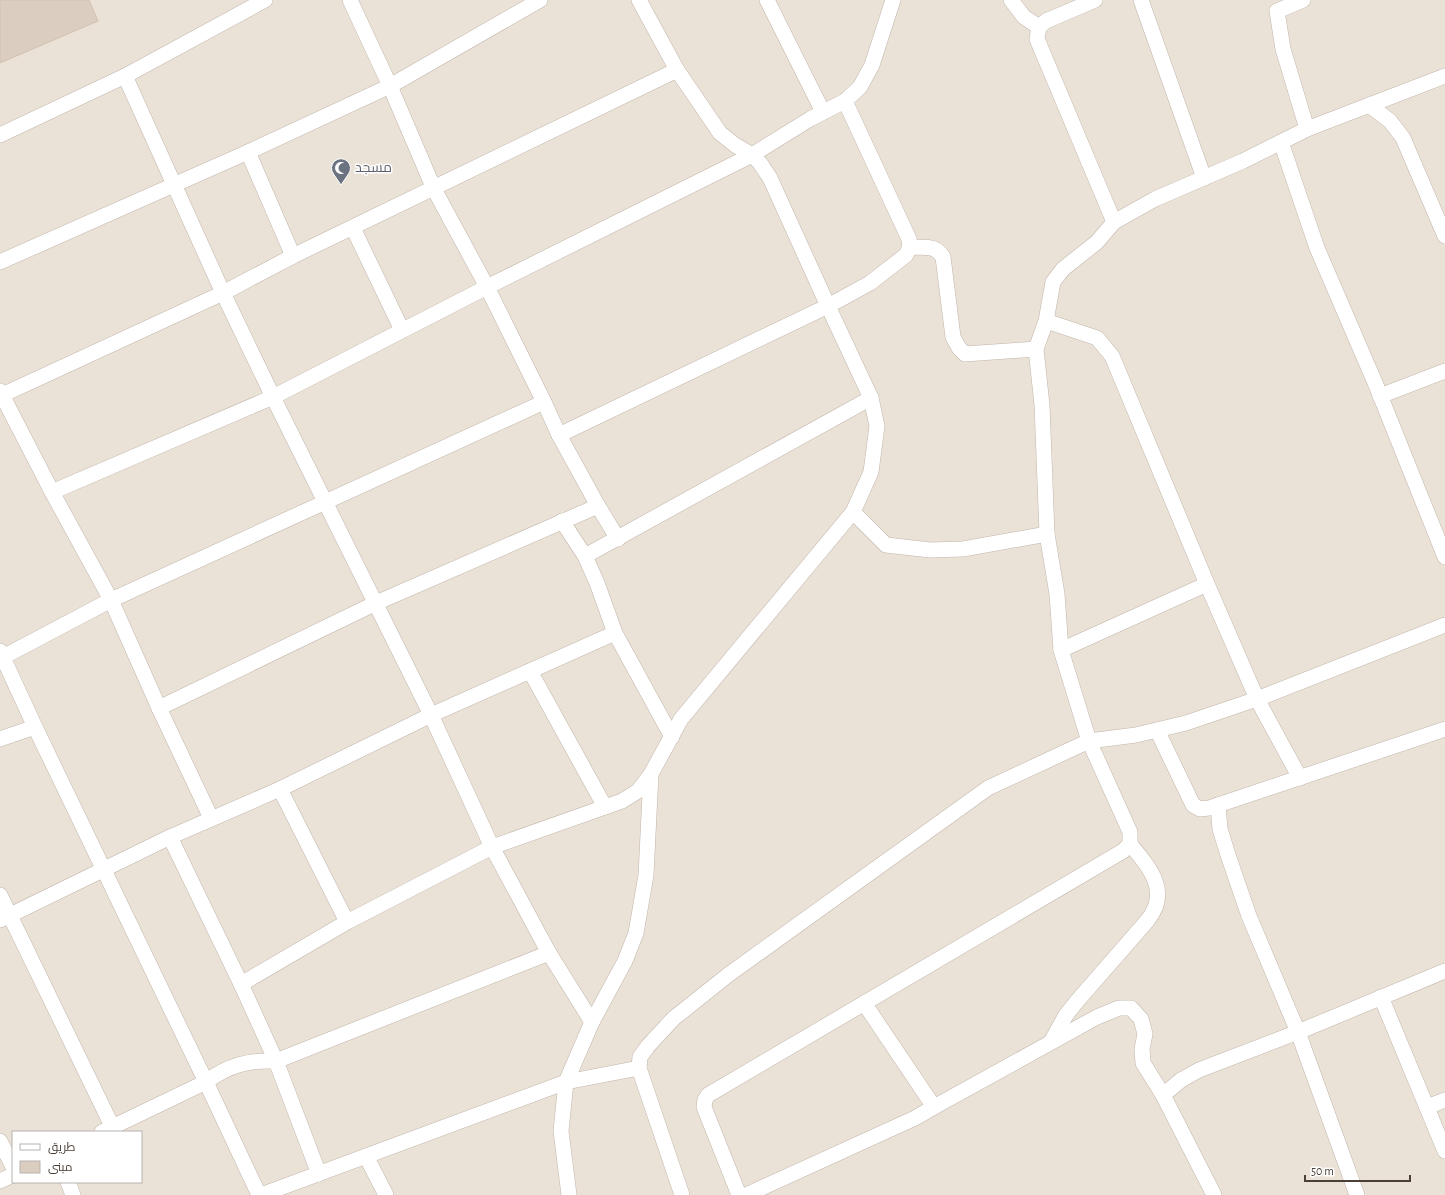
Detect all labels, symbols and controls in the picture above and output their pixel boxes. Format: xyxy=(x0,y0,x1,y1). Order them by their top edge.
mosque icon: مسجد xyxy=(330,157,352,185)
place label: مسجد xyxy=(355,161,392,175)
legend xyxy=(12,1131,142,1183)
text: طريق xyxy=(48,1141,76,1154)
scale bar xyxy=(1305,1157,1410,1183)
text: مبنى xyxy=(48,1161,73,1174)
text: 50 m xyxy=(1311,1165,1334,1177)

